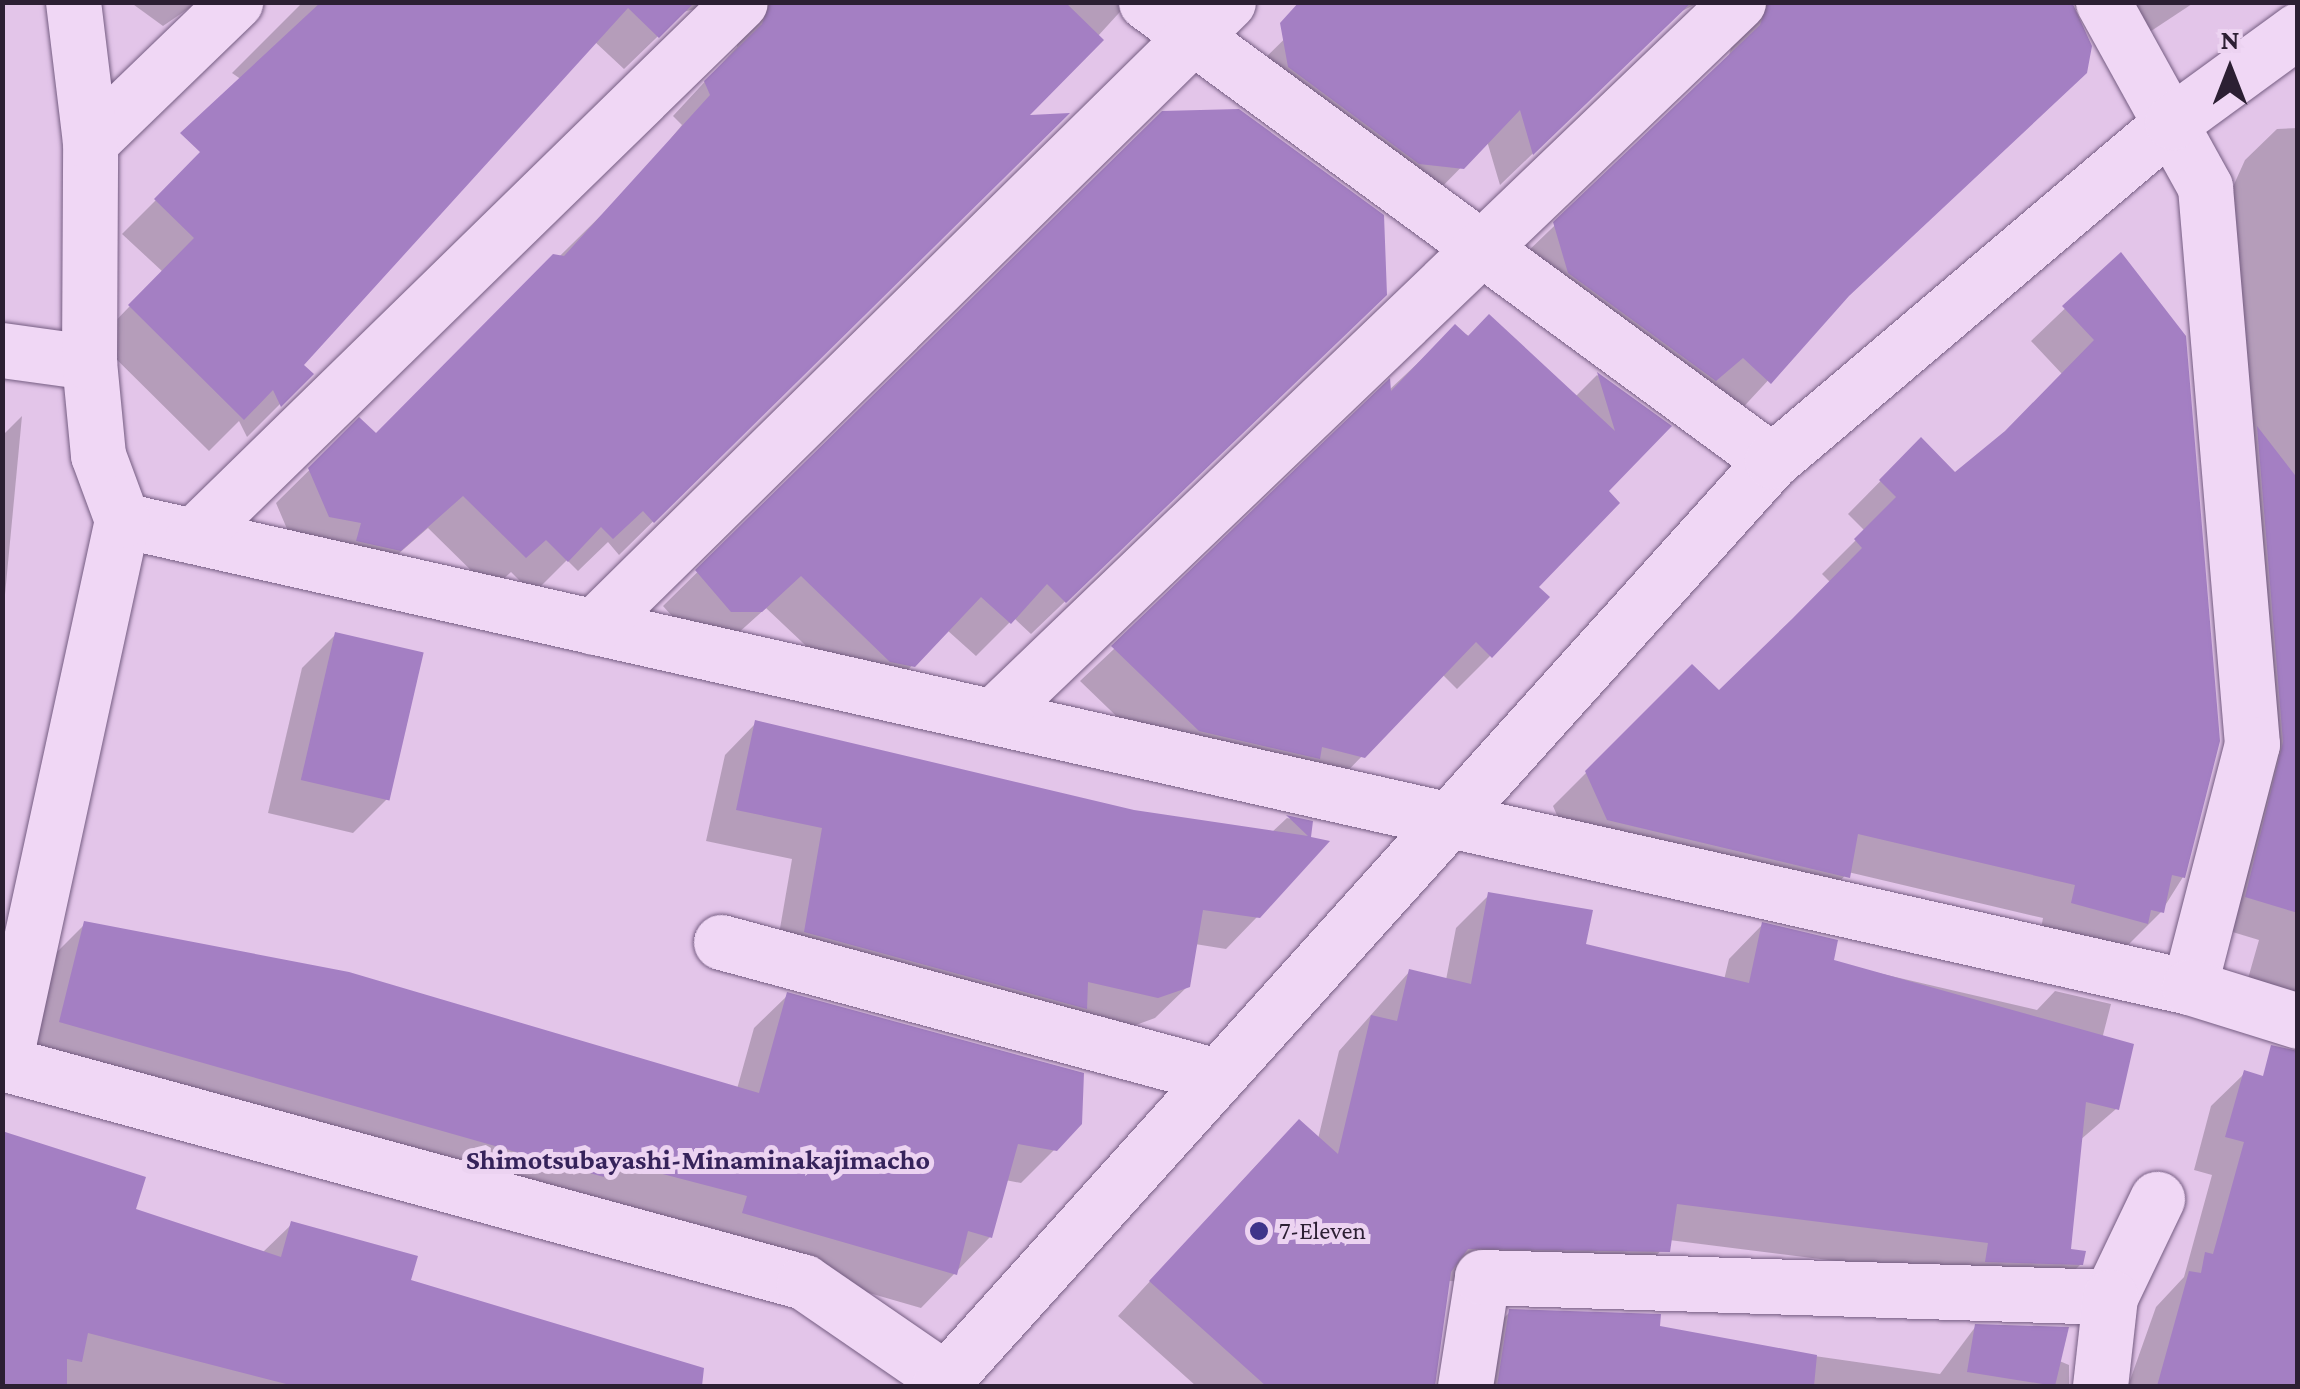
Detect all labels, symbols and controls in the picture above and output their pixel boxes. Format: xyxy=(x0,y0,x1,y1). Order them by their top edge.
north arrow xyxy=(2180,20,2280,120)
text: N xyxy=(2220,24,2240,55)
district label: Shimotsubayashi-Minaminakajimacho xyxy=(466,1143,930,1177)
place label: 7-Eleven xyxy=(1279,1216,1366,1246)
marker: 7-Eleven xyxy=(1248,1220,1270,1242)

